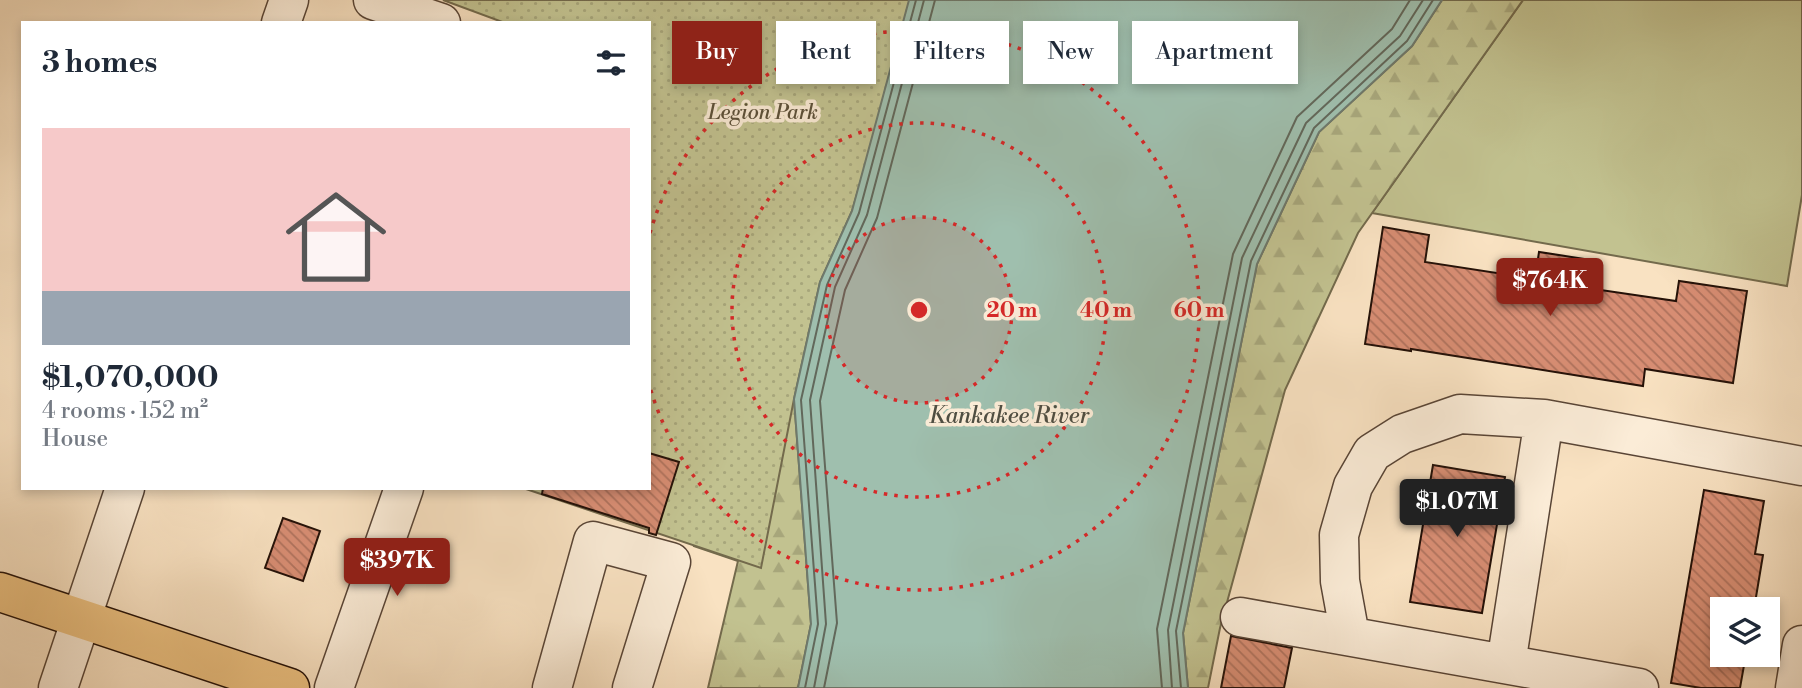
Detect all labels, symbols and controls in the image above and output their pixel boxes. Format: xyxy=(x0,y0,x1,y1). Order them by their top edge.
chip: Buy xyxy=(672,21,762,84)
chip: Rent xyxy=(776,21,876,84)
chip: Filters xyxy=(890,21,1009,84)
chip: New xyxy=(1023,21,1118,84)
chip: Apartment xyxy=(1132,21,1298,84)
text: 3 homes xyxy=(42,44,157,82)
icon: filters xyxy=(592,44,630,82)
park label: Legion Park xyxy=(707,100,818,126)
icon: home xyxy=(273,174,399,300)
pin: $764K xyxy=(1501,258,1599,318)
text: $764K xyxy=(1512,267,1588,295)
centre of rings xyxy=(907,298,931,322)
text: 20 m xyxy=(987,298,1037,324)
text: 40 m xyxy=(1080,298,1132,324)
text: 60 m xyxy=(1174,298,1224,324)
text: $1,070,000 xyxy=(42,359,219,397)
text: 4 rooms · 152 m² xyxy=(42,397,208,425)
water label: Kankakee River xyxy=(929,402,1090,430)
text: House xyxy=(42,425,108,453)
pin: $1.07M xyxy=(1400,480,1514,539)
text: $1.07M xyxy=(1416,488,1498,516)
pin: $397K xyxy=(348,538,446,598)
text: $397K xyxy=(360,547,434,575)
map controls xyxy=(1710,597,1780,667)
button: layers xyxy=(1710,597,1780,667)

